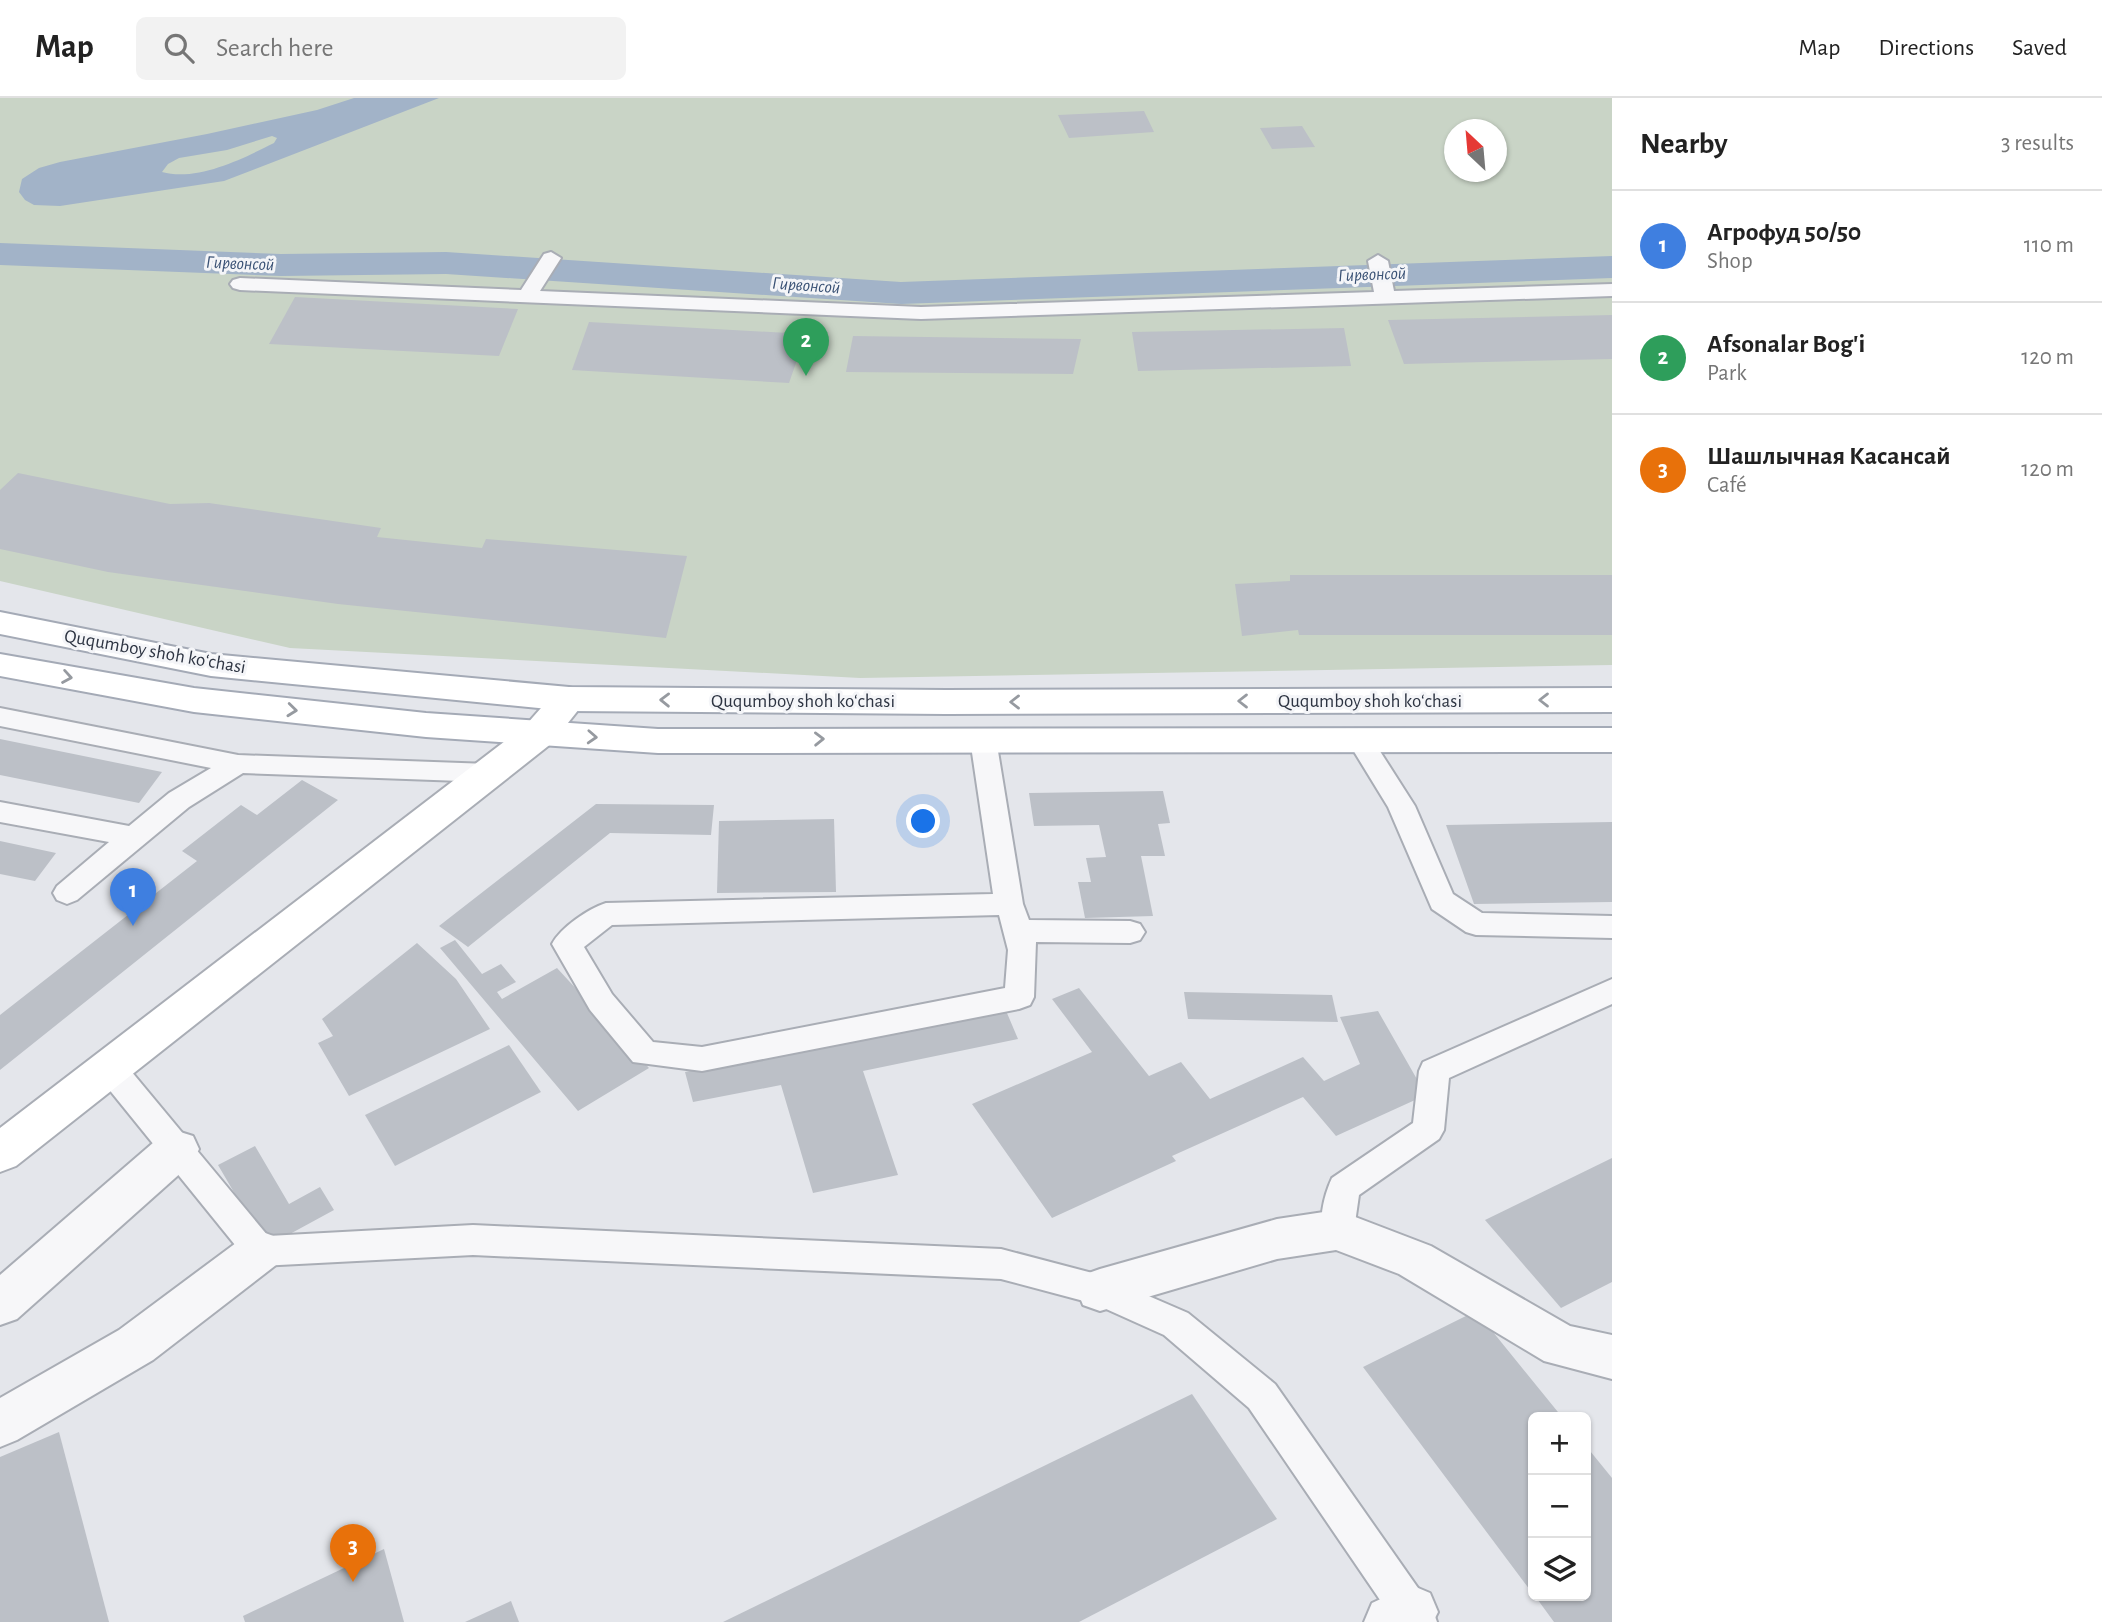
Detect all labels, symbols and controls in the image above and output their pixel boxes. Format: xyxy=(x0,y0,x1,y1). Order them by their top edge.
search box xyxy=(136,17,626,80)
icon: search xyxy=(160,29,198,67)
text: Map xyxy=(35,31,94,64)
text: Search here xyxy=(216,35,334,61)
text: Map xyxy=(1798,36,1840,60)
text: Directions xyxy=(1878,36,1974,60)
text: Saved xyxy=(2012,36,2067,60)
north arrow xyxy=(1444,119,1507,182)
text: Nearby xyxy=(1640,129,1728,159)
text: 3 results xyxy=(2001,132,2074,155)
text: Агрофуд 50/50 xyxy=(1707,219,1861,245)
text: 1 xyxy=(1659,234,1667,257)
text: 110 m xyxy=(2024,234,2074,257)
text: Shop xyxy=(1707,250,1753,273)
water label: Гирвонсой xyxy=(206,254,274,274)
water label: Гирвонсой xyxy=(1338,265,1406,285)
water label: Гирвонсой xyxy=(771,275,841,297)
pin: 2 xyxy=(783,318,829,376)
text: Afsonalar Bog'i xyxy=(1707,331,1865,357)
text: 2 xyxy=(1658,346,1668,369)
text: 120 m xyxy=(2021,346,2074,369)
text: Park xyxy=(1707,362,1747,385)
text: Шашлычная Касансай xyxy=(1707,443,1950,469)
text: 3 xyxy=(1658,458,1668,481)
text: 120 m xyxy=(2021,458,2074,481)
text: Café xyxy=(1707,474,1747,497)
street label: Ququmboy shoh koʻchasi xyxy=(63,627,247,677)
one-way arrow xyxy=(61,669,73,684)
one-way arrow xyxy=(660,692,670,708)
street label: Ququmboy shoh koʻchasi xyxy=(711,692,895,711)
street label: Ququmboy shoh koʻchasi xyxy=(1278,692,1462,711)
one-way arrow xyxy=(1237,693,1248,709)
one-way arrow xyxy=(1538,693,1549,708)
one-way arrow xyxy=(1010,694,1020,710)
one-way arrow xyxy=(286,703,298,718)
one-way arrow xyxy=(587,729,598,744)
one-way arrow xyxy=(814,732,825,747)
your location xyxy=(906,804,940,838)
pin: 1 xyxy=(110,868,156,926)
map controls xyxy=(1528,1412,1591,1601)
button: + xyxy=(1528,1412,1591,1475)
button: − xyxy=(1528,1475,1591,1538)
pin: 3 xyxy=(330,1524,376,1582)
button: layers xyxy=(1528,1538,1591,1601)

